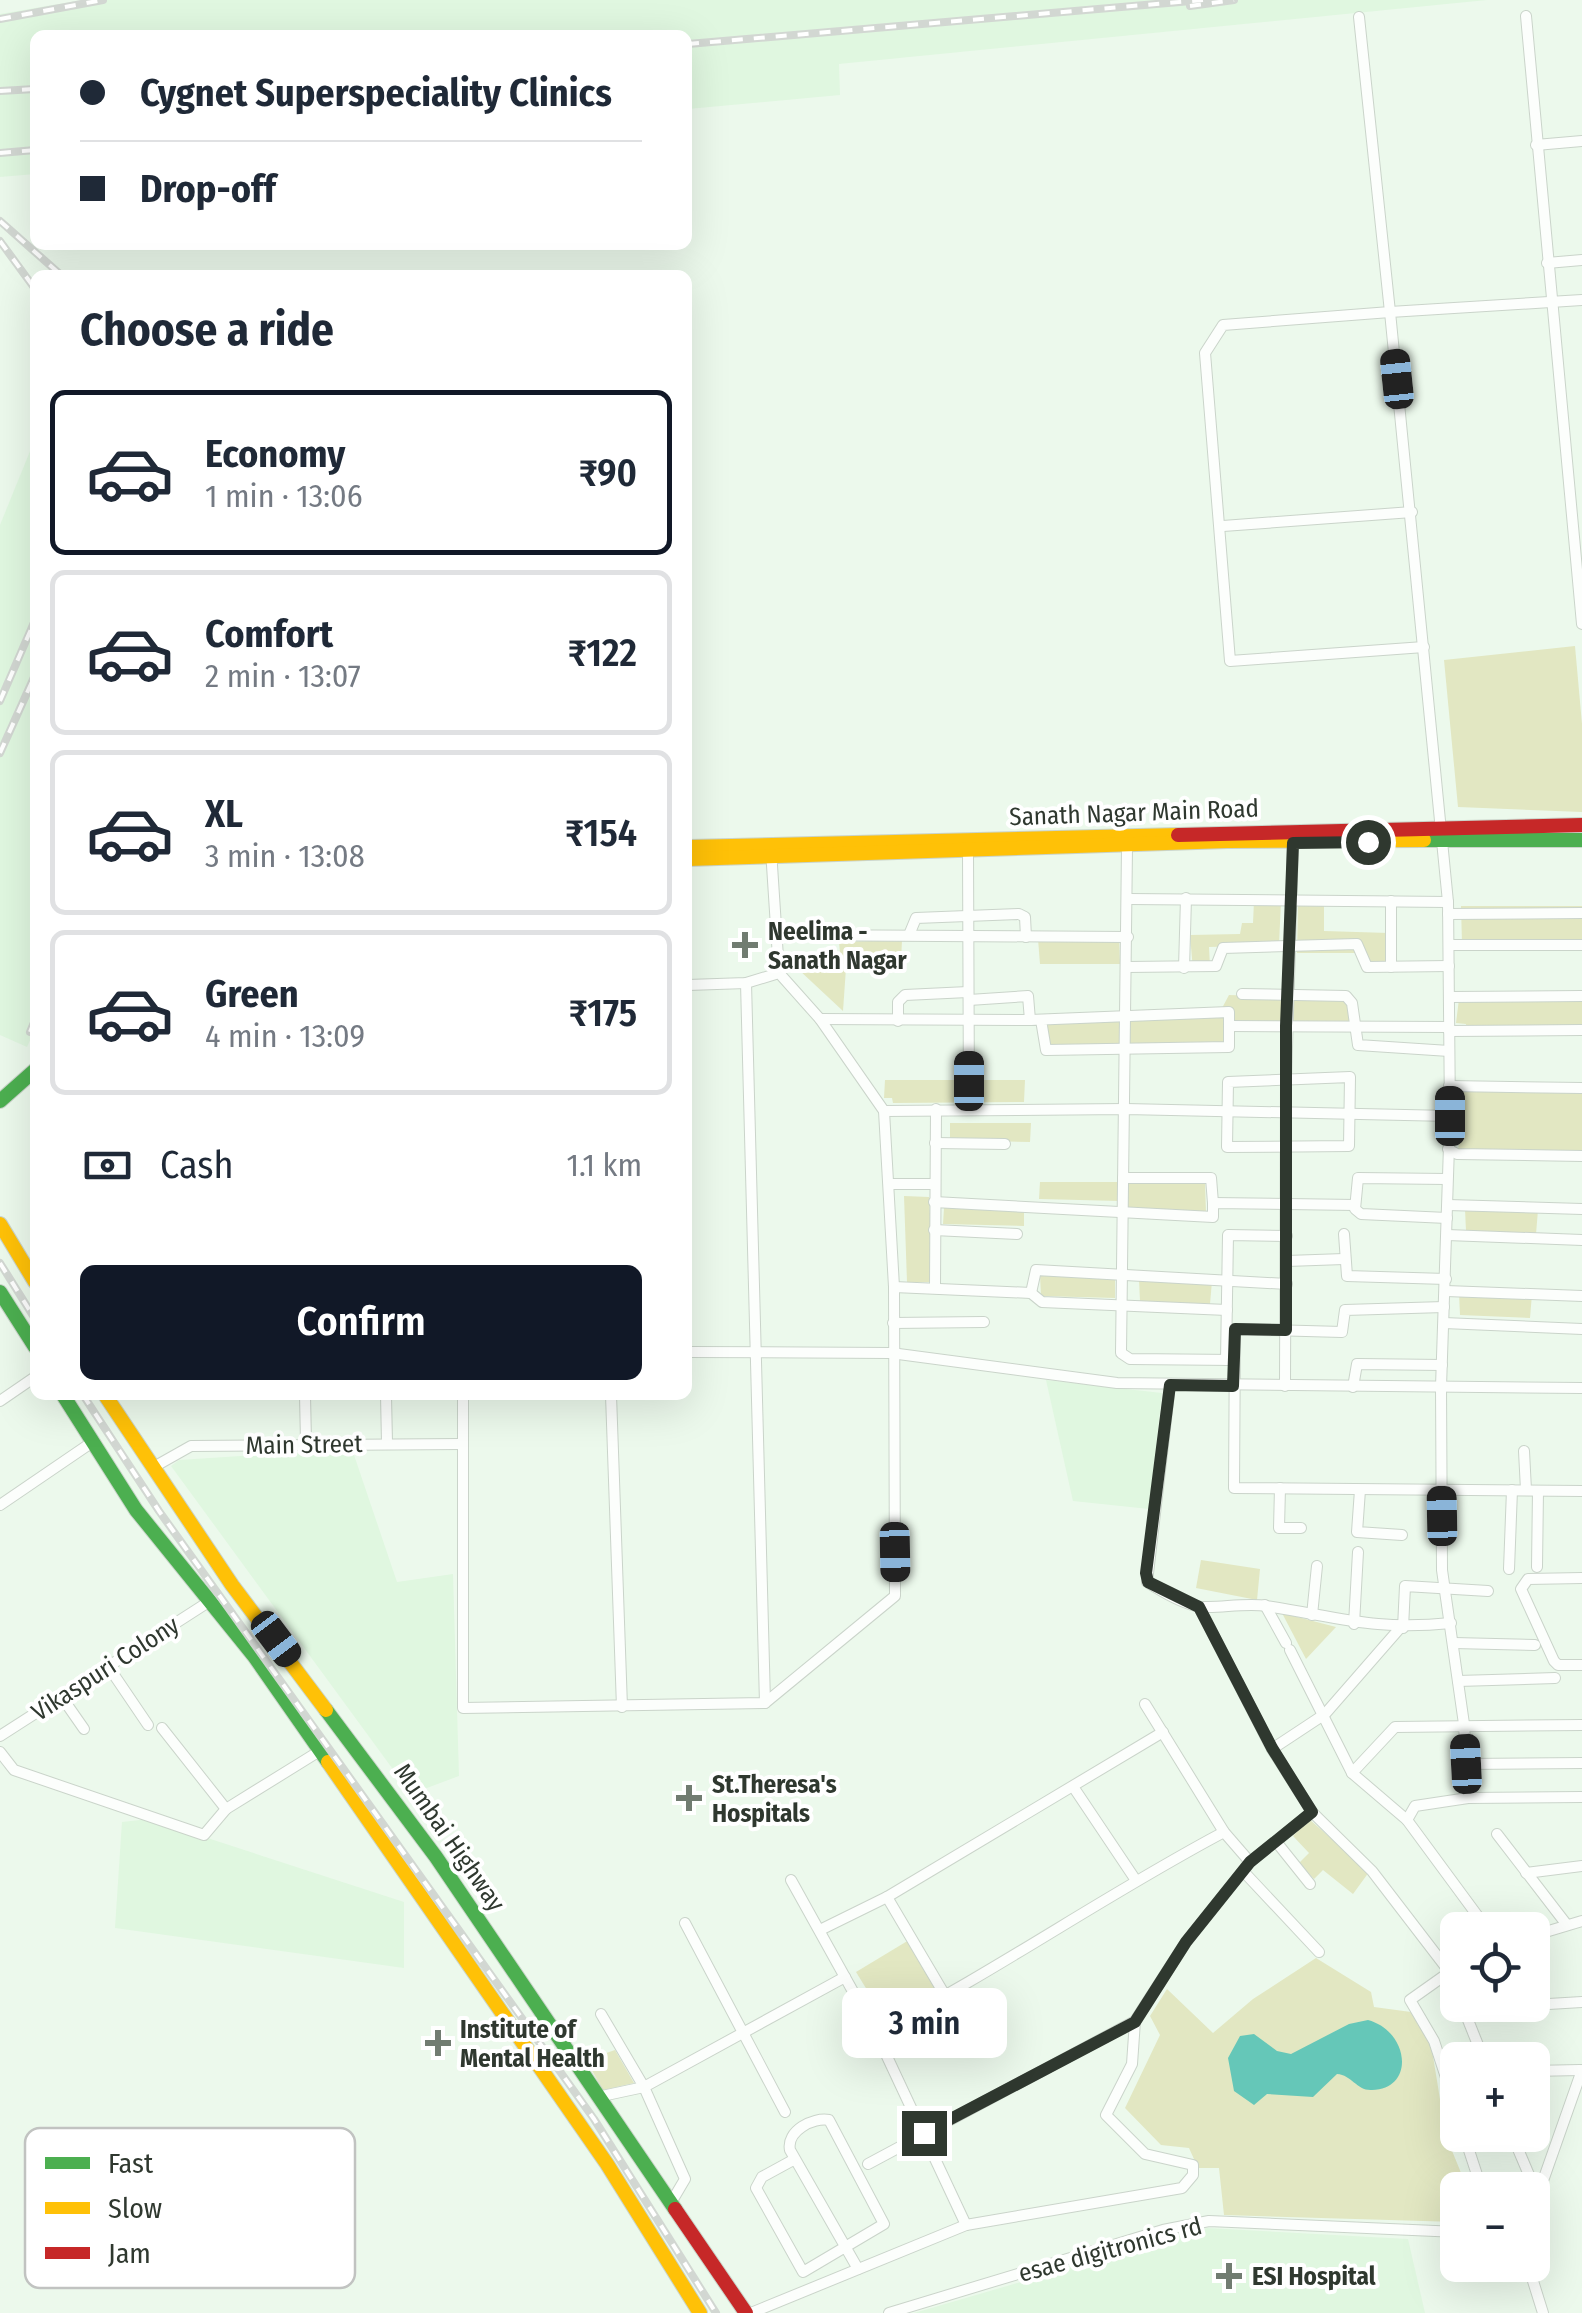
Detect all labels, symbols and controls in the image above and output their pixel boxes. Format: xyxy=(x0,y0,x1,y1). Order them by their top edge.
text: Cygnet Superspeciality Clinics xyxy=(140,70,612,116)
text: Drop-off xyxy=(140,166,276,212)
text: Choose a ride xyxy=(80,303,334,357)
car xyxy=(1379,348,1415,410)
icon: car xyxy=(85,428,175,518)
text: Economy xyxy=(205,431,345,477)
text: ₹90 xyxy=(579,450,637,496)
text: 1 min · 13:06 xyxy=(205,477,363,515)
icon: car xyxy=(85,608,175,698)
text: Comfort xyxy=(205,611,333,657)
text: ₹122 xyxy=(568,630,637,676)
text: 2 min · 13:07 xyxy=(205,657,361,695)
icon: car xyxy=(85,788,175,878)
text: XL xyxy=(205,791,243,837)
street label: Sanath Nagar Main Road xyxy=(1009,794,1259,832)
text: ₹154 xyxy=(565,810,637,856)
route start xyxy=(1346,820,1391,865)
text: 3 min · 13:08 xyxy=(205,837,365,875)
place label: Neelima - Sanath Nagar xyxy=(768,917,907,976)
marker: Neelima - Sanath Nagar xyxy=(732,932,758,958)
icon: car xyxy=(85,968,175,1058)
text: Green xyxy=(205,971,299,1017)
text: ₹175 xyxy=(569,990,637,1036)
text: 4 min · 13:09 xyxy=(205,1017,365,1055)
car xyxy=(954,1051,984,1111)
car xyxy=(1435,1086,1465,1146)
icon: cash xyxy=(80,1138,135,1193)
text: Cash xyxy=(160,1142,234,1188)
text: 1.1 km xyxy=(566,1146,642,1184)
button: Confirm xyxy=(80,1265,642,1380)
street label: Main Street xyxy=(245,1429,364,1461)
car xyxy=(1426,1486,1458,1546)
car xyxy=(879,1522,911,1582)
car xyxy=(246,1606,306,1672)
street label: Vikaspuri Colony xyxy=(26,1610,185,1728)
car xyxy=(1449,1733,1483,1795)
street label: Mumbai Highway xyxy=(387,1758,511,1917)
place label: St.Theresa's Hospitals xyxy=(712,1770,837,1829)
marker: St.Theresa's Hospitals xyxy=(676,1785,702,1811)
map controls xyxy=(1440,1912,1550,2282)
button: locate xyxy=(1440,1912,1550,2022)
callout: 3 min xyxy=(842,1988,1006,2058)
text: 3 min xyxy=(889,2004,960,2042)
place label: Institute of Mental Health xyxy=(460,2015,605,2074)
marker: Institute of Mental Health xyxy=(425,2030,451,2056)
button: + xyxy=(1440,2042,1550,2152)
route end xyxy=(902,2111,947,2156)
legend xyxy=(25,2128,355,2288)
text: Fast xyxy=(108,2147,154,2180)
button: − xyxy=(1440,2172,1550,2282)
text: Slow xyxy=(108,2192,162,2225)
street label: esae digitronics rd xyxy=(1015,2211,1205,2289)
text: Jam xyxy=(108,2237,151,2270)
place label: ESI Hospital xyxy=(1252,2262,1376,2292)
marker: ESI Hospital xyxy=(1216,2263,1242,2289)

